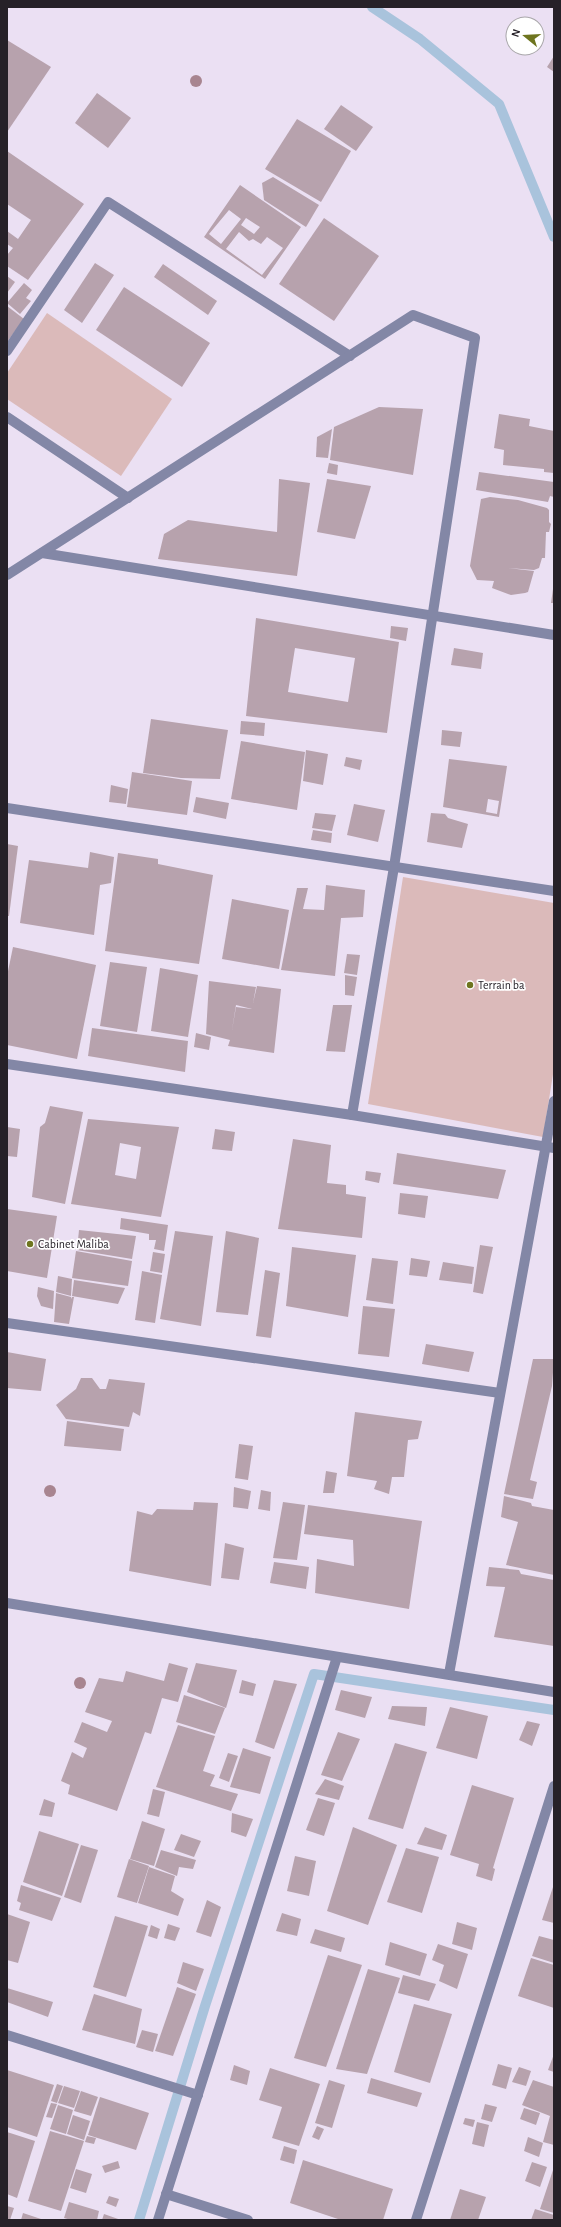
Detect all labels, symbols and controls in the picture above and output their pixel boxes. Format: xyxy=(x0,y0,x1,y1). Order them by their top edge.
north arrow xyxy=(505,16,545,56)
text: N xyxy=(510,28,522,38)
place label: Terrain ba xyxy=(478,979,525,991)
marker: Terrain ba xyxy=(465,980,475,990)
place label: Cabinet Maliba xyxy=(38,1238,109,1250)
marker: Cabinet Maliba xyxy=(25,1239,35,1249)

